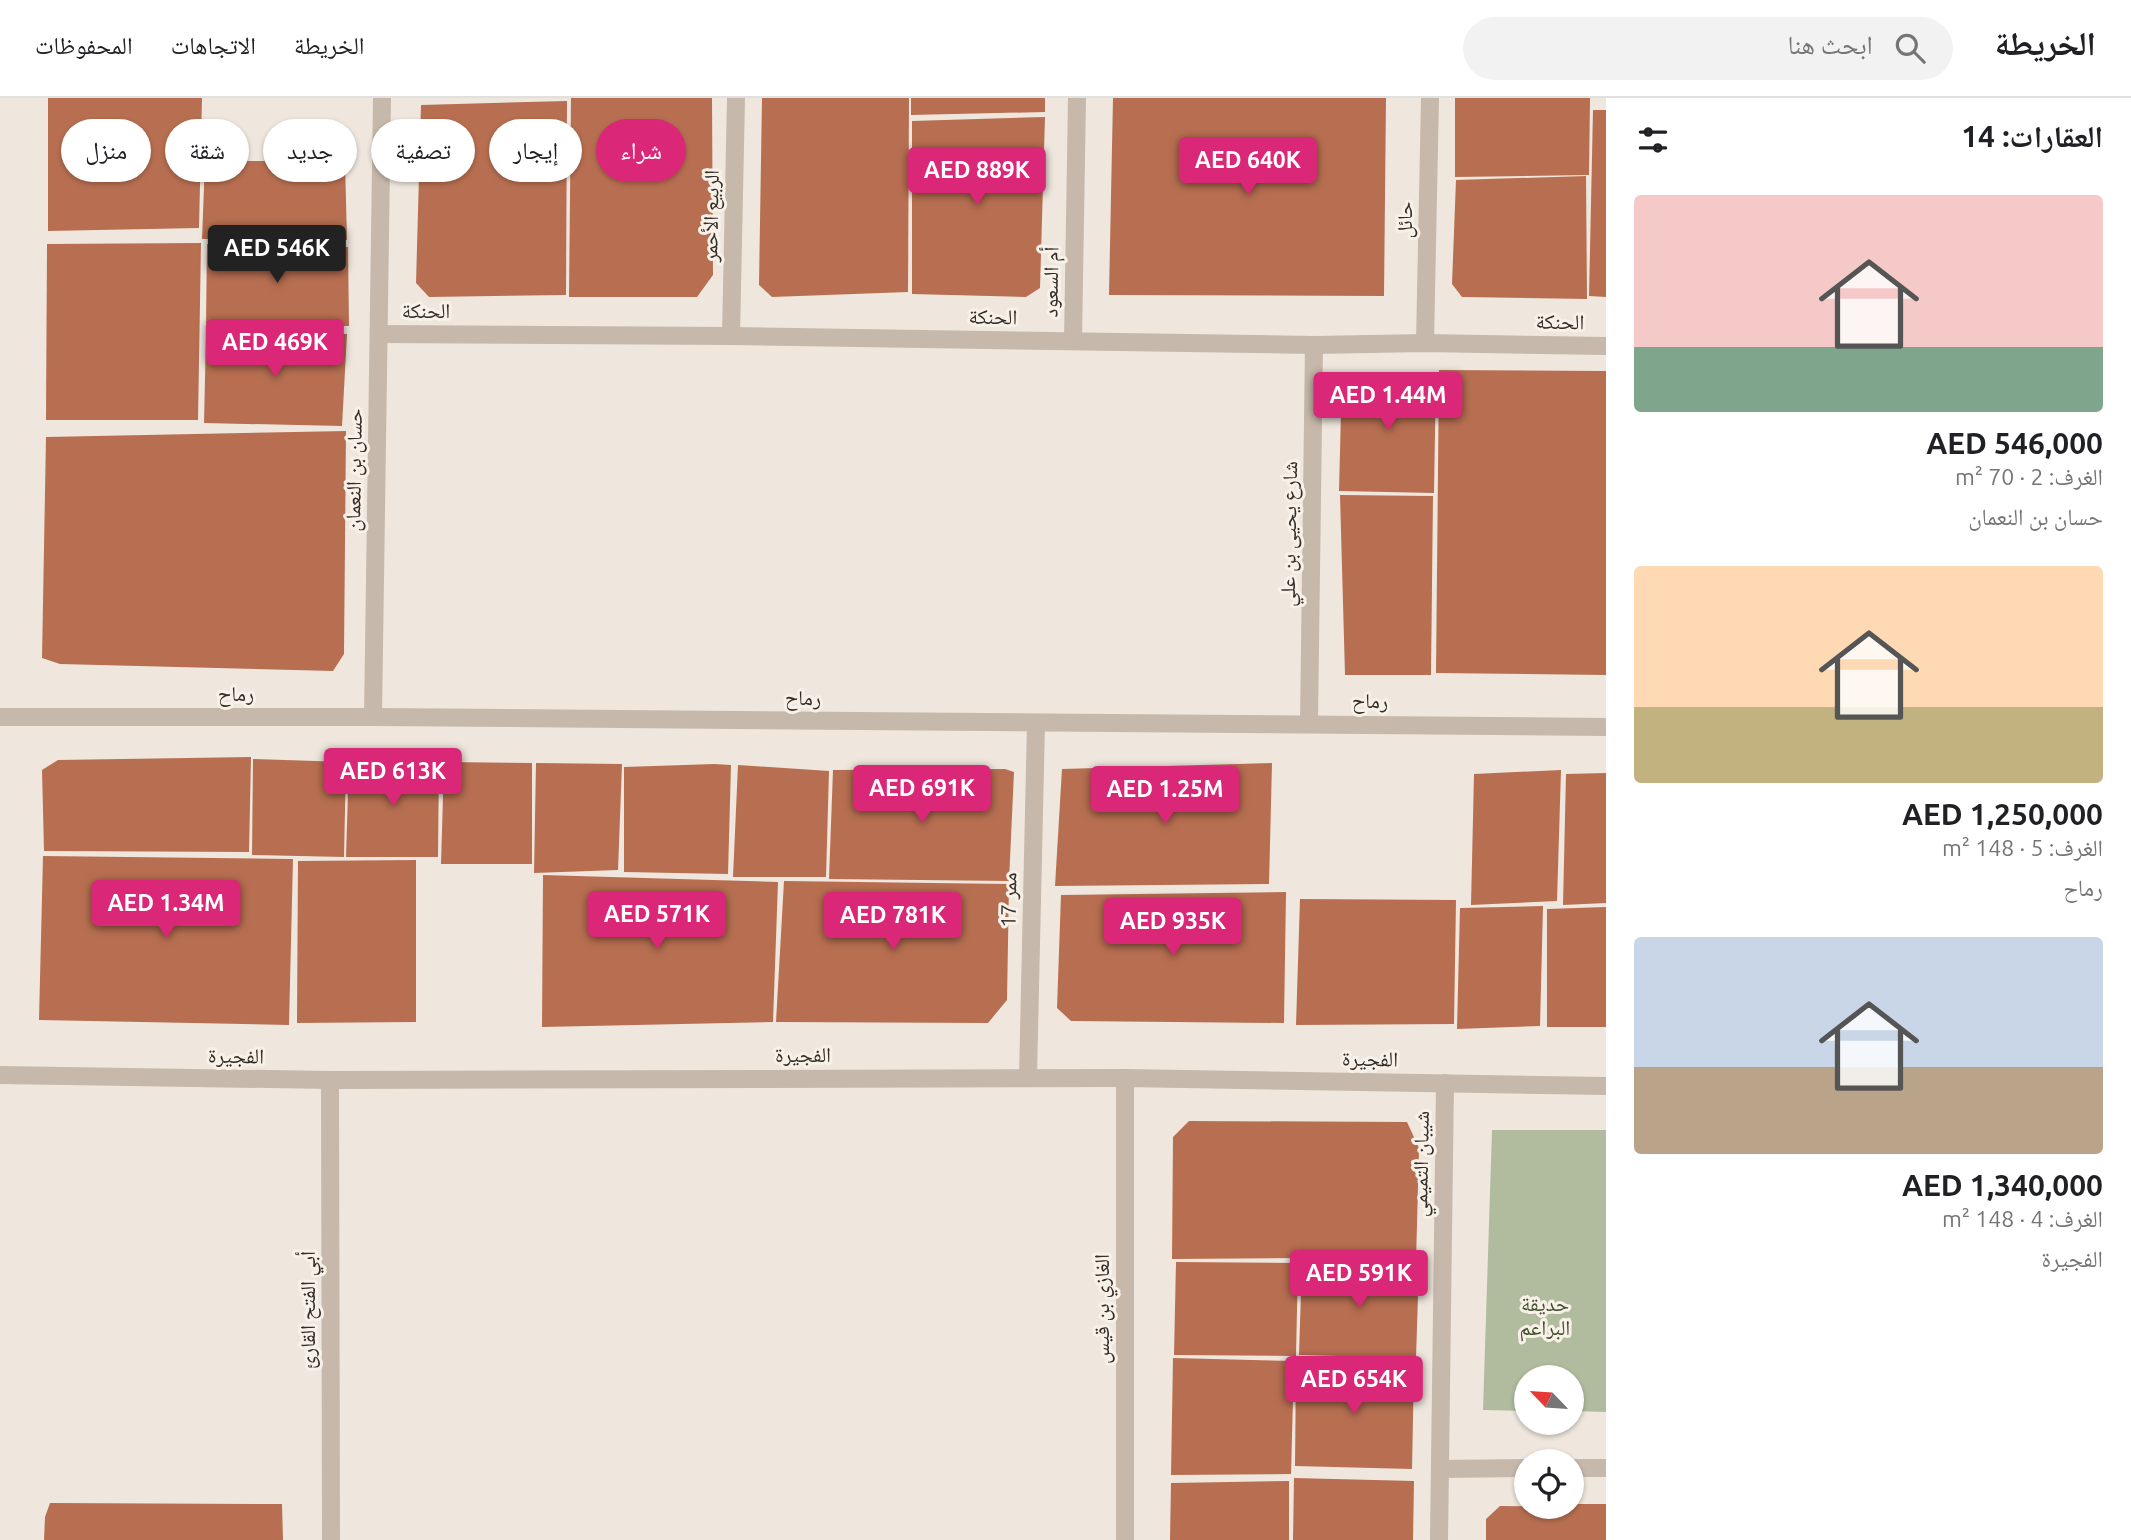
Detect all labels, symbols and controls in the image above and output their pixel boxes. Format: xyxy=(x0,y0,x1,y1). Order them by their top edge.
search box xyxy=(1463,17,1953,80)
text: الخريطة xyxy=(1995,24,2096,61)
icon: search xyxy=(1891,29,1929,67)
text: ابحث هنا xyxy=(1788,30,1873,59)
text: المحفوظات xyxy=(35,32,133,59)
text: الاتجاهات xyxy=(171,32,256,59)
text: الخريطة xyxy=(294,32,365,59)
chip: منزل xyxy=(61,119,151,182)
chip: شقة xyxy=(165,119,249,182)
chip: جديد xyxy=(263,119,357,182)
chip: تصفية xyxy=(371,119,475,182)
chip: إيجار xyxy=(489,119,582,182)
chip: شراء xyxy=(596,119,686,182)
text: العقارات: 14 xyxy=(1961,119,2103,153)
icon: filters xyxy=(1634,121,1672,159)
pin: AED 640K xyxy=(1176,138,1320,197)
text: AED 640K xyxy=(1195,147,1301,172)
pin: AED 889K xyxy=(905,148,1049,207)
text: AED 889K xyxy=(924,157,1030,182)
street label: الربيع الأحمر xyxy=(697,170,725,263)
street label: حائل xyxy=(1392,201,1418,239)
pin: AED 546K xyxy=(205,226,349,285)
text: AED 546K xyxy=(224,235,330,260)
icon: home xyxy=(1806,241,1932,367)
street label: أم السعود xyxy=(1037,246,1066,318)
street label: الحنكة xyxy=(402,298,450,322)
street label: الحنكة xyxy=(968,304,1018,328)
street label: الحنكة xyxy=(1535,309,1585,333)
pin: AED 469K xyxy=(203,320,347,379)
text: AED 469K xyxy=(222,329,328,354)
pin: AED 1.44M xyxy=(1308,372,1468,432)
text: AED 1.44M xyxy=(1329,382,1447,407)
street label: حسان بن النعمان xyxy=(340,408,368,532)
text: AED 546,000 xyxy=(1926,426,2103,460)
street label: شارع يحيى بن علي xyxy=(1275,461,1307,607)
text: الغرف: 2 · 70 m² xyxy=(1955,464,2103,489)
text: حسان بن النعمان xyxy=(1968,504,2103,529)
icon: home xyxy=(1806,612,1932,738)
street label: رماح xyxy=(218,681,254,707)
street label: رماح xyxy=(785,685,821,711)
street label: رماح xyxy=(1352,688,1388,714)
pin: AED 613K xyxy=(321,748,465,808)
text: AED 613K xyxy=(340,758,446,783)
pin: AED 691K xyxy=(850,766,994,825)
pin: AED 1.25M xyxy=(1085,766,1245,826)
text: AED 691K xyxy=(869,775,975,800)
text: AED 1.25M xyxy=(1106,776,1224,801)
text: AED 1,250,000 xyxy=(1902,797,2103,831)
text: الغرف: 5 · 148 m² xyxy=(1942,835,2103,860)
street label: ممر 17 xyxy=(996,872,1020,928)
text: رماح xyxy=(2063,875,2103,900)
pin: AED 1.34M xyxy=(86,880,246,940)
text: AED 1.34M xyxy=(107,890,225,915)
pin: AED 571K xyxy=(585,892,729,951)
pin: AED 781K xyxy=(821,892,965,952)
pin: AED 935K xyxy=(1101,898,1245,958)
text: AED 571K xyxy=(604,901,710,926)
text: AED 781K xyxy=(840,902,946,927)
text: AED 935K xyxy=(1120,908,1226,933)
icon: home xyxy=(1806,983,1932,1109)
street label: الفجيرة xyxy=(775,1042,831,1066)
street label: الفجيرة xyxy=(208,1043,264,1068)
street label: الفجيرة xyxy=(1342,1046,1398,1071)
street label: شيبان التميمي xyxy=(1407,1111,1438,1217)
text: AED 1,340,000 xyxy=(1902,1168,2103,1202)
text: الغرف: 4 · 148 m² xyxy=(1942,1206,2103,1231)
text: الفجيرة xyxy=(2041,1246,2103,1271)
pin: AED 591K xyxy=(1287,1250,1431,1310)
street label: أبي الفتح القارئ xyxy=(295,1251,324,1369)
street label: الغازي بن قيس xyxy=(1089,1254,1118,1364)
text: AED 591K xyxy=(1306,1260,1412,1285)
park label: حديقة البراعم xyxy=(1520,1291,1570,1342)
pin: AED 654K xyxy=(1282,1356,1426,1416)
north arrow xyxy=(1514,1365,1584,1435)
map controls xyxy=(1514,1365,1584,1519)
text: AED 654K xyxy=(1301,1366,1407,1391)
button: locate xyxy=(1514,1449,1584,1519)

